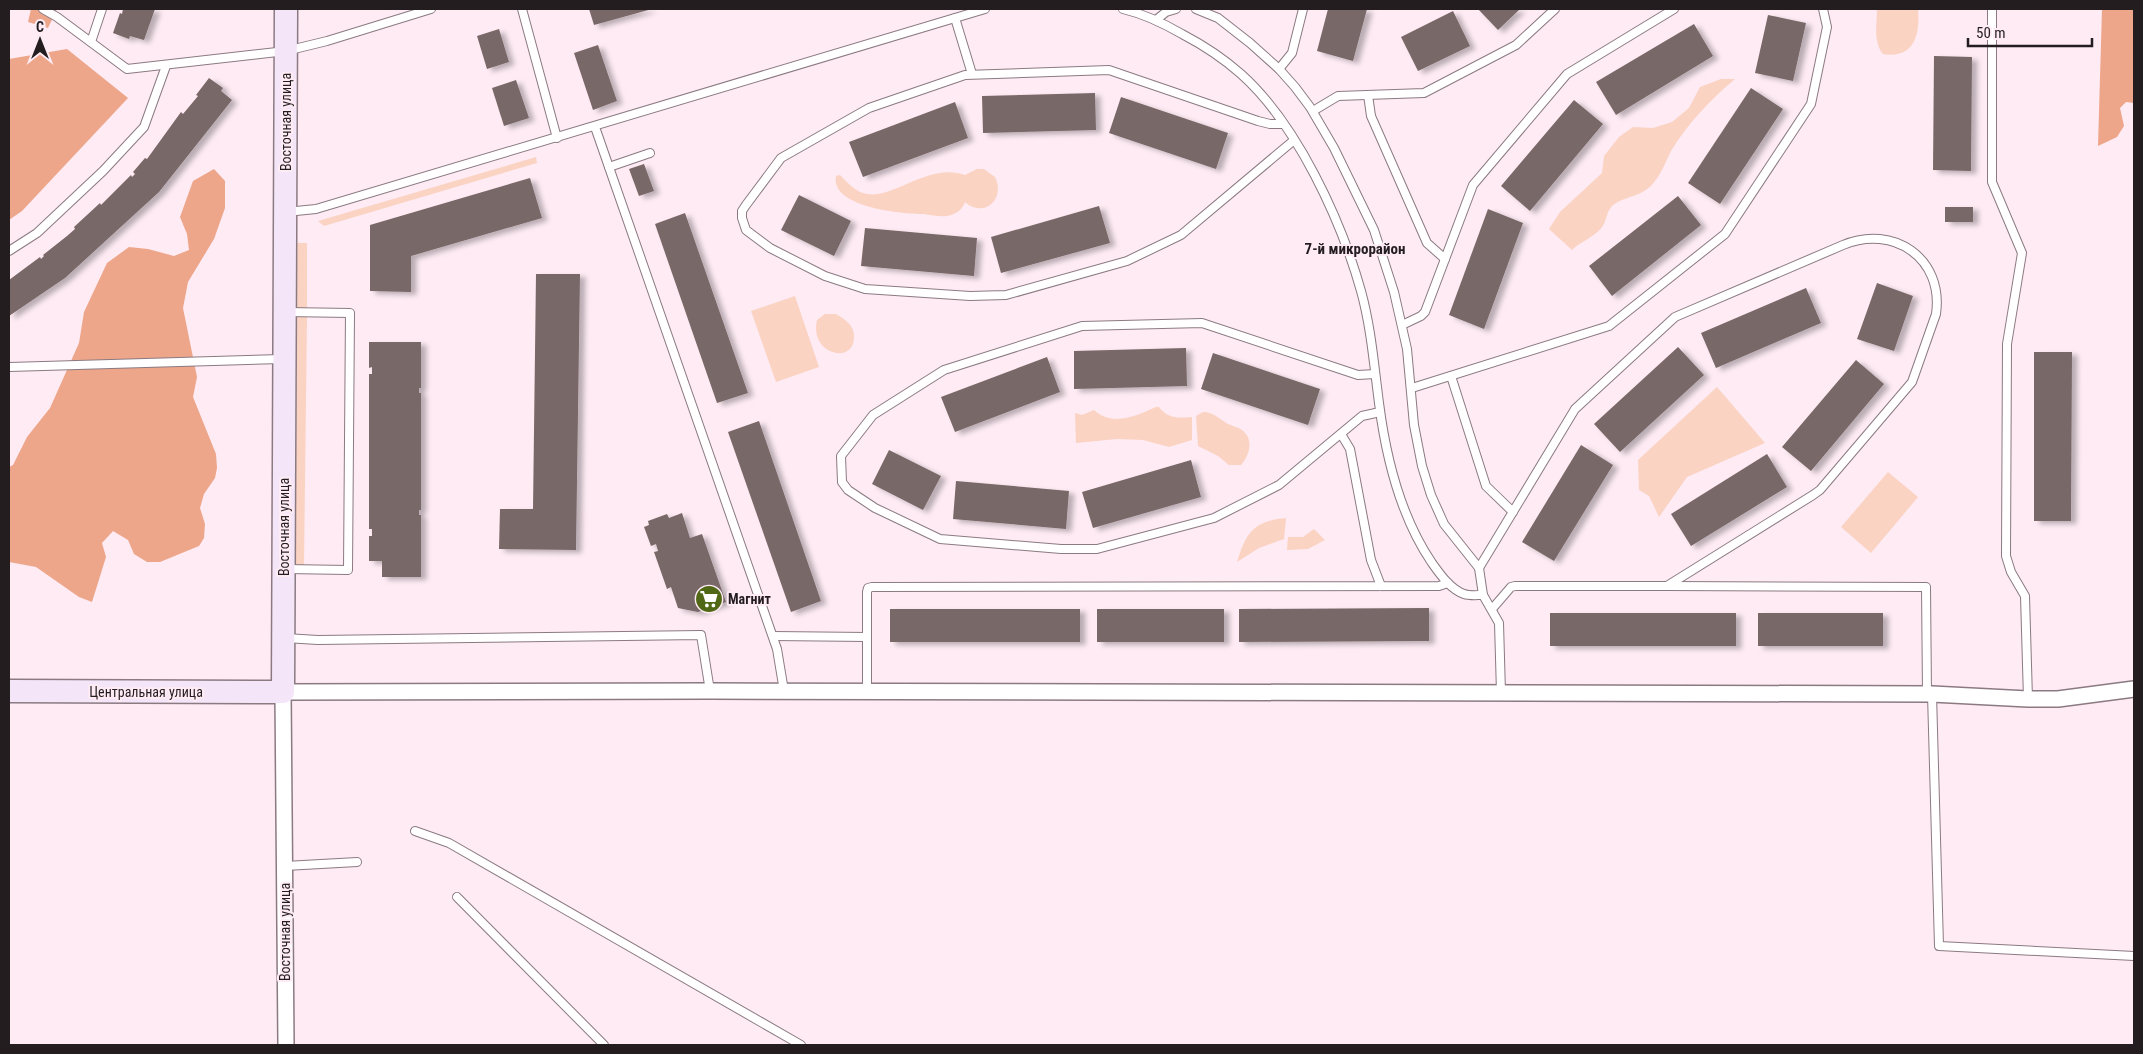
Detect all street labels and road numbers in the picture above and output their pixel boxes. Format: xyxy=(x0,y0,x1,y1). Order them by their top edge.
street label: Восточная улица xyxy=(278,73,294,171)
street label: Восточная улица xyxy=(276,478,292,576)
street label: Центральная улица xyxy=(89,684,203,700)
street label: Восточная улица xyxy=(277,883,293,981)

